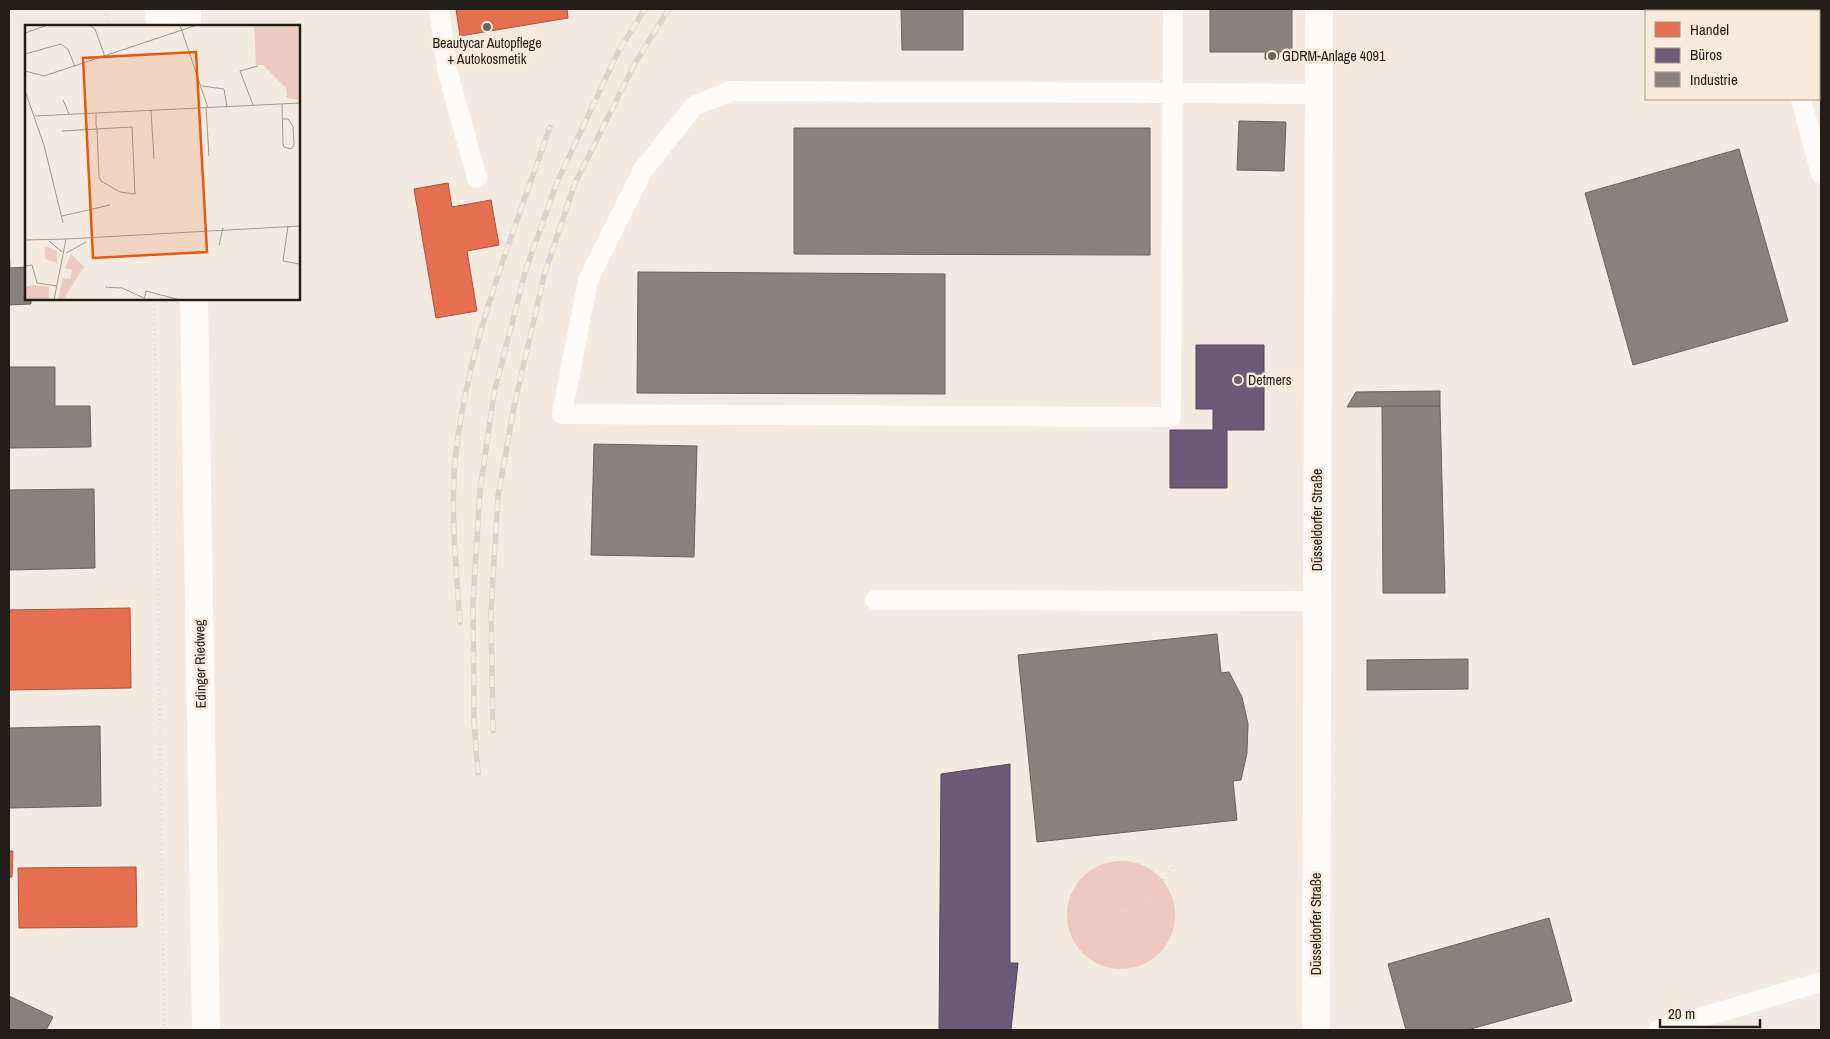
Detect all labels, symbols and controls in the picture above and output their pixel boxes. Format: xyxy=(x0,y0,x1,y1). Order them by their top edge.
legend xyxy=(1645,10,1820,100)
text: Handel xyxy=(1690,19,1729,40)
marker: Beautycar Autopflege + Autokosmetik xyxy=(481,21,493,33)
inset map xyxy=(25,25,300,300)
place label: Beautycar Autopflege + Autokosmetik xyxy=(432,34,542,68)
text: Büros xyxy=(1690,44,1722,65)
place label: GDRM-Anlage 4091 xyxy=(1282,47,1386,65)
marker: GDRM-Anlage 4091 xyxy=(1266,50,1278,62)
text: Industrie xyxy=(1690,69,1738,90)
place label: Detmers xyxy=(1248,371,1292,389)
marker: Detmers xyxy=(1232,374,1244,386)
street label: Düsseldorfer Straße xyxy=(1308,469,1326,571)
street label: Edinger Riedweg xyxy=(190,619,210,709)
street label: Düsseldorfer Straße xyxy=(1307,873,1325,975)
scale bar xyxy=(1660,996,1760,1028)
text: 20 m xyxy=(1668,1003,1695,1024)

